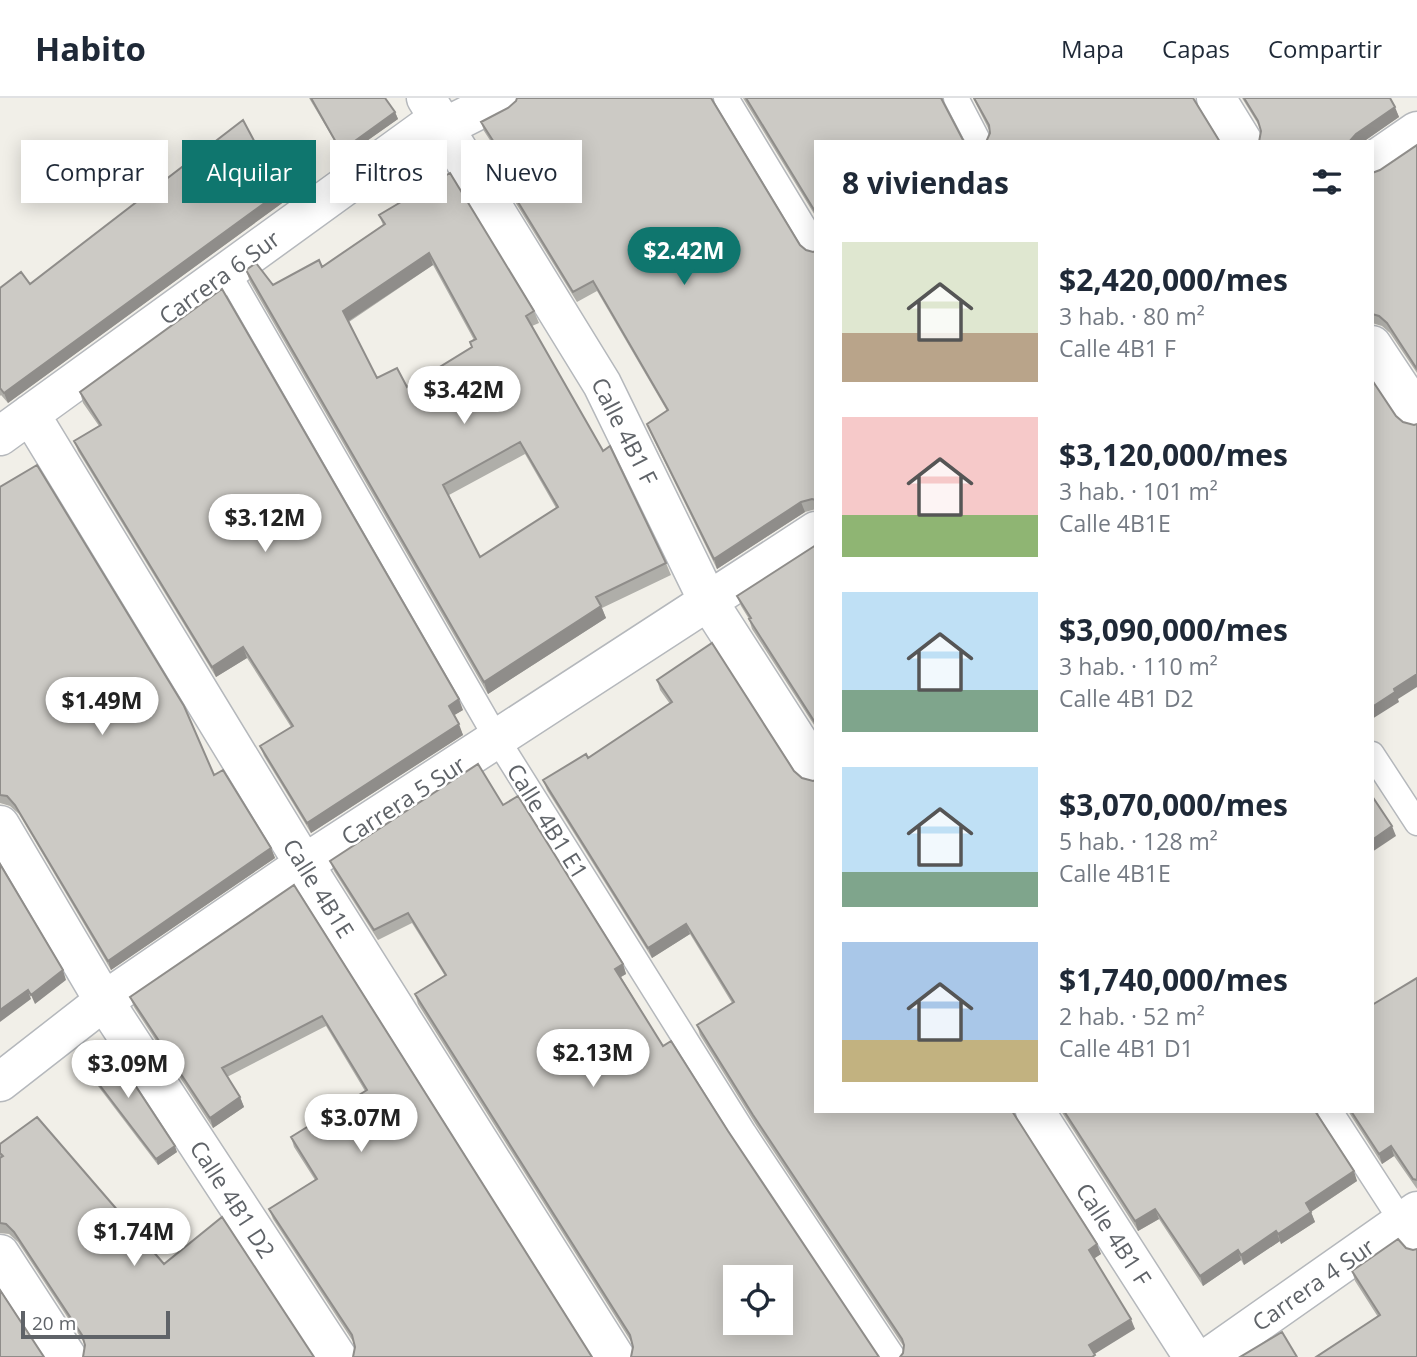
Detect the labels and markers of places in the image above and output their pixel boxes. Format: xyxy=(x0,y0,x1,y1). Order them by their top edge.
pin: $2.42M xyxy=(627,228,741,287)
pin: $3.42M xyxy=(407,366,521,426)
pin: $3.12M xyxy=(208,494,322,554)
pin: $1.49M xyxy=(45,678,159,737)
pin: $2.13M xyxy=(536,1030,650,1089)
pin: $3.09M xyxy=(71,1040,185,1100)
pin: $3.07M xyxy=(304,1094,418,1154)
pin: $1.74M xyxy=(77,1208,191,1268)

